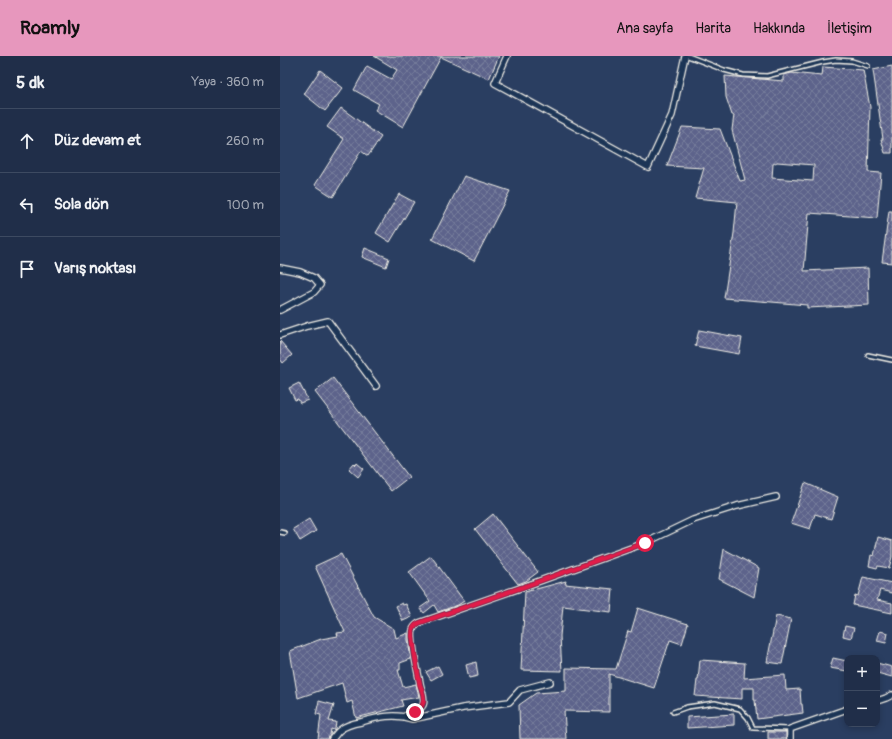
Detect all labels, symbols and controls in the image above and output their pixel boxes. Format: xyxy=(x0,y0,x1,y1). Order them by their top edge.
text: Roamly xyxy=(20,16,80,40)
text: Ana sayfa xyxy=(616,20,673,37)
text: Harita xyxy=(695,20,731,37)
text: Hakkında xyxy=(753,20,805,37)
text: İletişim xyxy=(827,20,872,37)
text: 5 dk xyxy=(16,72,44,93)
text: Yaya · 360 m xyxy=(191,74,264,90)
icon: ahead xyxy=(16,130,38,152)
text: Düz devam et xyxy=(54,131,141,150)
text: 260 m xyxy=(226,133,264,149)
icon: left xyxy=(16,194,38,216)
text: Sola dön xyxy=(54,195,109,214)
text: 100 m xyxy=(227,197,264,213)
icon: arrive xyxy=(16,258,38,280)
text: Varış noktası xyxy=(54,259,136,278)
route start xyxy=(636,534,654,552)
map controls xyxy=(844,655,880,727)
button: + xyxy=(844,655,880,691)
button: − xyxy=(844,691,880,727)
route end xyxy=(406,703,424,721)

